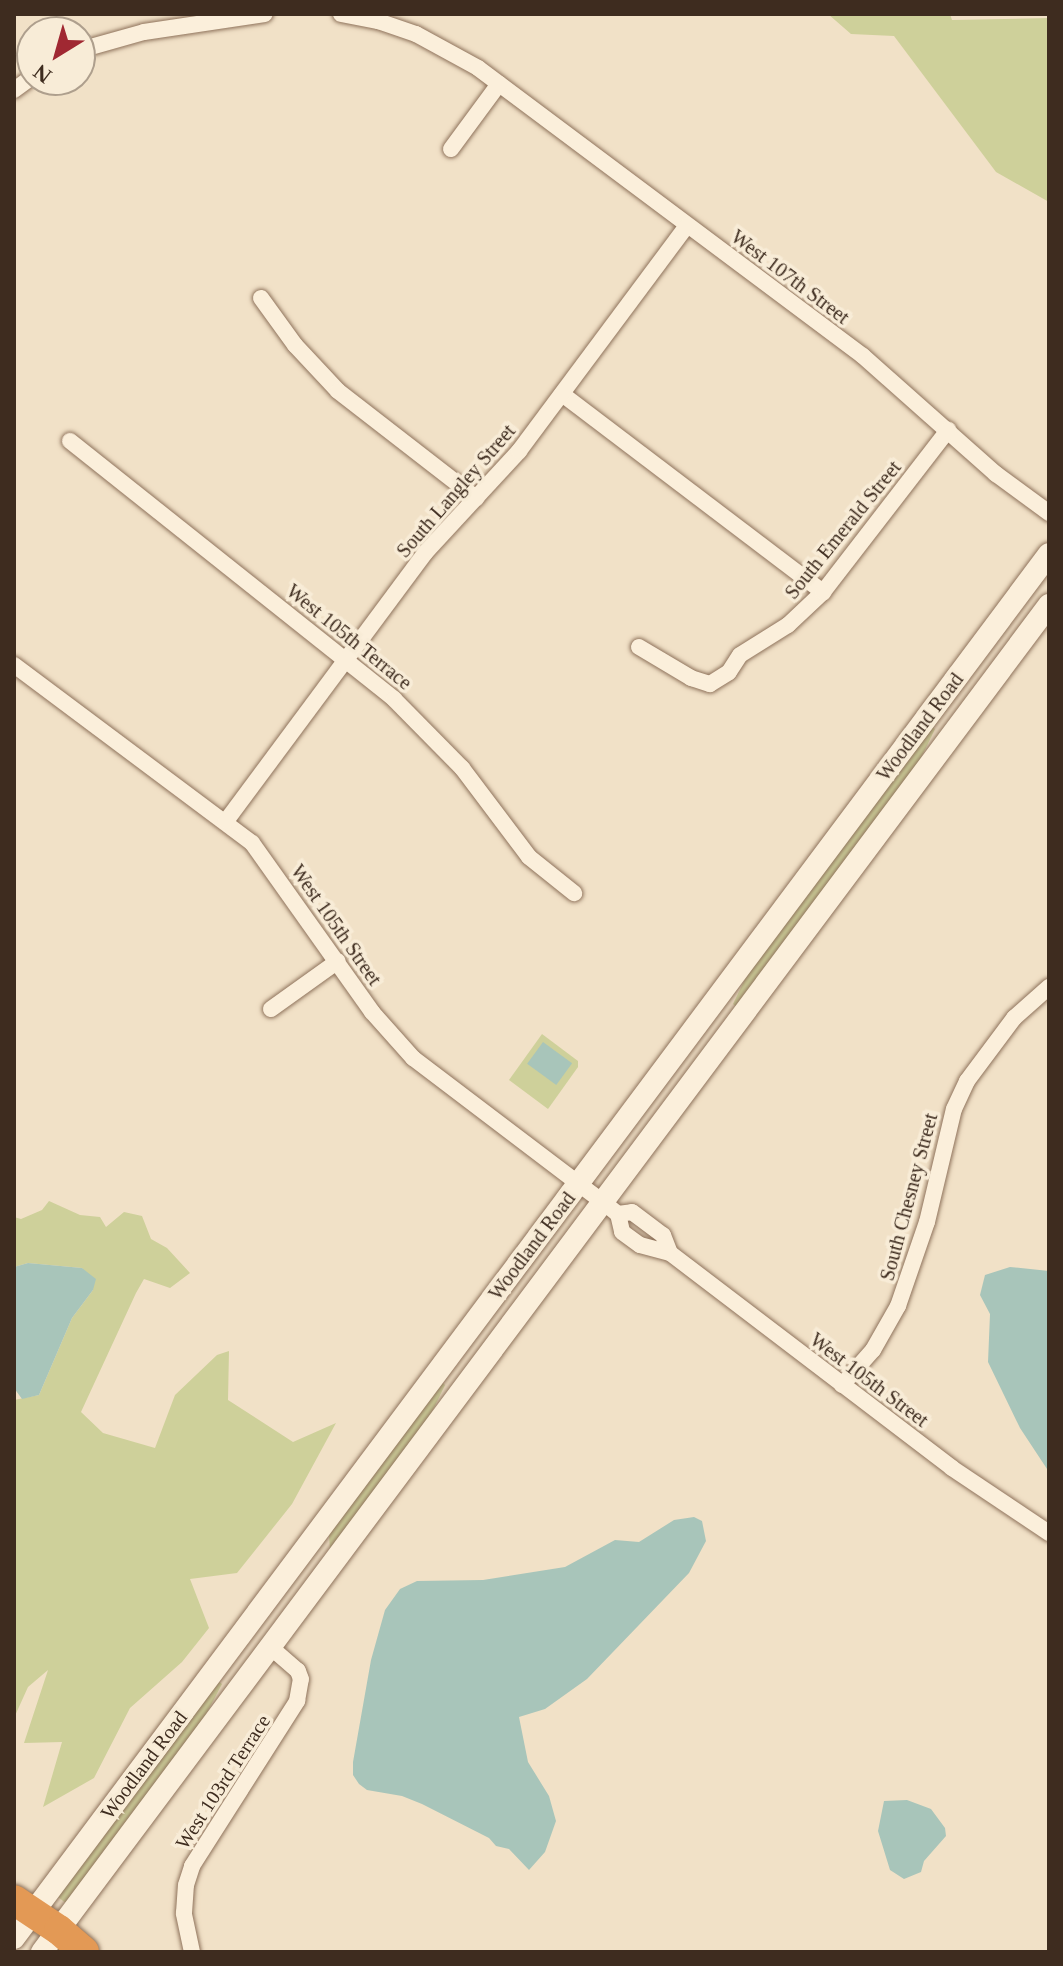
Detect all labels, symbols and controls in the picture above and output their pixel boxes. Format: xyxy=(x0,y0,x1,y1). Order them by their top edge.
north arrow xyxy=(16,16,96,96)
text: N xyxy=(29,59,56,89)
street label: West 107th Street xyxy=(726,225,854,329)
street label: South Langley Street xyxy=(392,419,520,563)
street label: South Emerald Street xyxy=(780,456,906,604)
street label: West 105th Terrace xyxy=(281,579,417,695)
street label: Woodland Road xyxy=(872,668,968,786)
street label: West 105th Street xyxy=(286,860,386,990)
street label: South Chesney Street xyxy=(875,1111,943,1283)
street label: Woodland Road xyxy=(484,1187,580,1305)
street label: West 105th Street xyxy=(805,1328,933,1432)
street label: Woodland Road xyxy=(96,1706,192,1824)
street label: West 103rd Terrace xyxy=(171,1710,275,1854)

